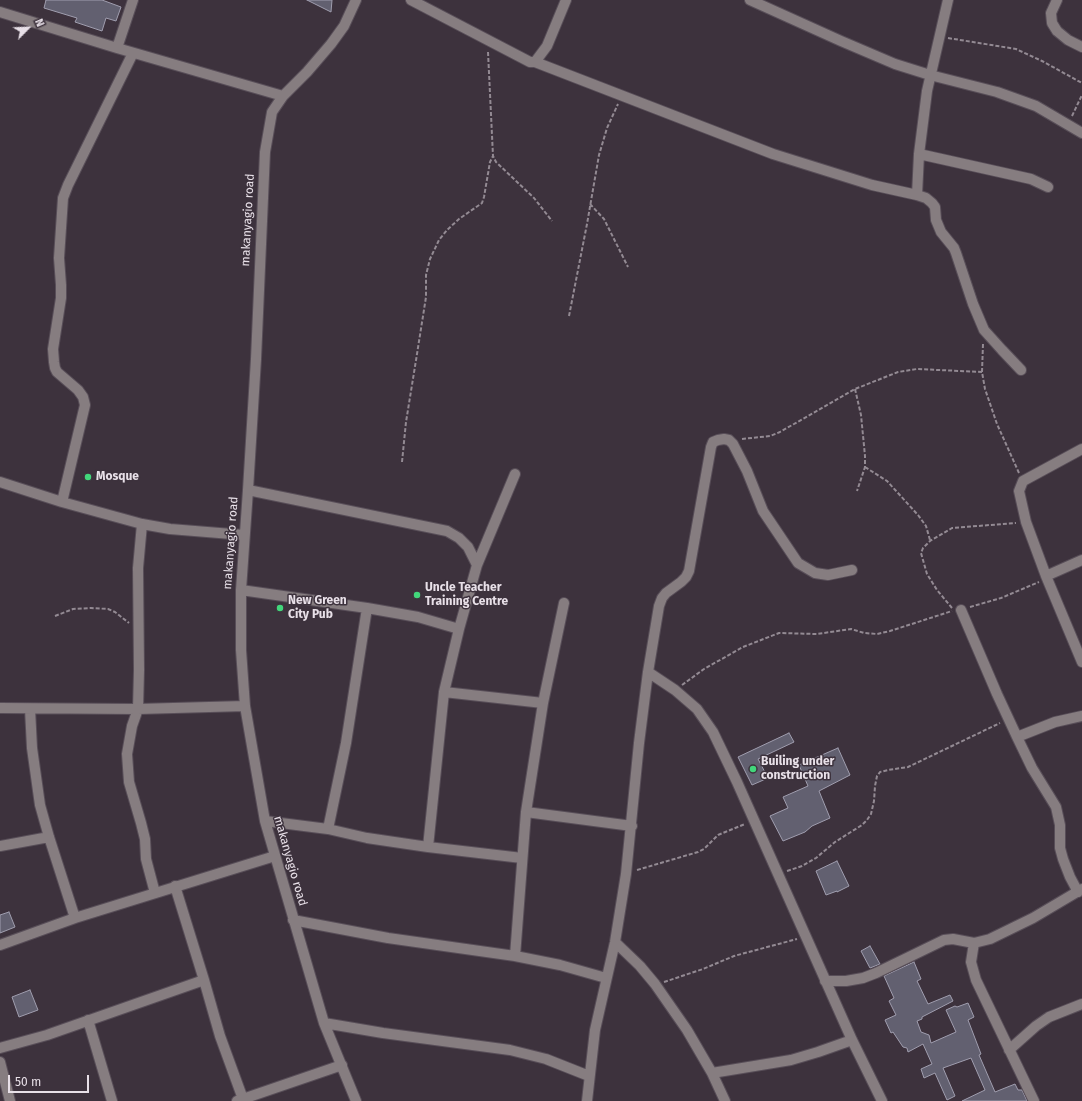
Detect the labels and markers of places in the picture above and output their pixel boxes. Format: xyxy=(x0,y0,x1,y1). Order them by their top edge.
place label: Mosque xyxy=(96,470,139,484)
marker: Mosque xyxy=(83,472,93,482)
place label: Uncle Teacher Training Centre xyxy=(425,581,508,609)
marker: Uncle Teacher Training Centre xyxy=(412,590,422,600)
place label: New Green City Pub xyxy=(288,594,347,622)
marker: New Green City Pub xyxy=(275,603,285,613)
place label: Builing under construction xyxy=(761,755,834,783)
marker: Builing under construction xyxy=(748,764,758,774)

